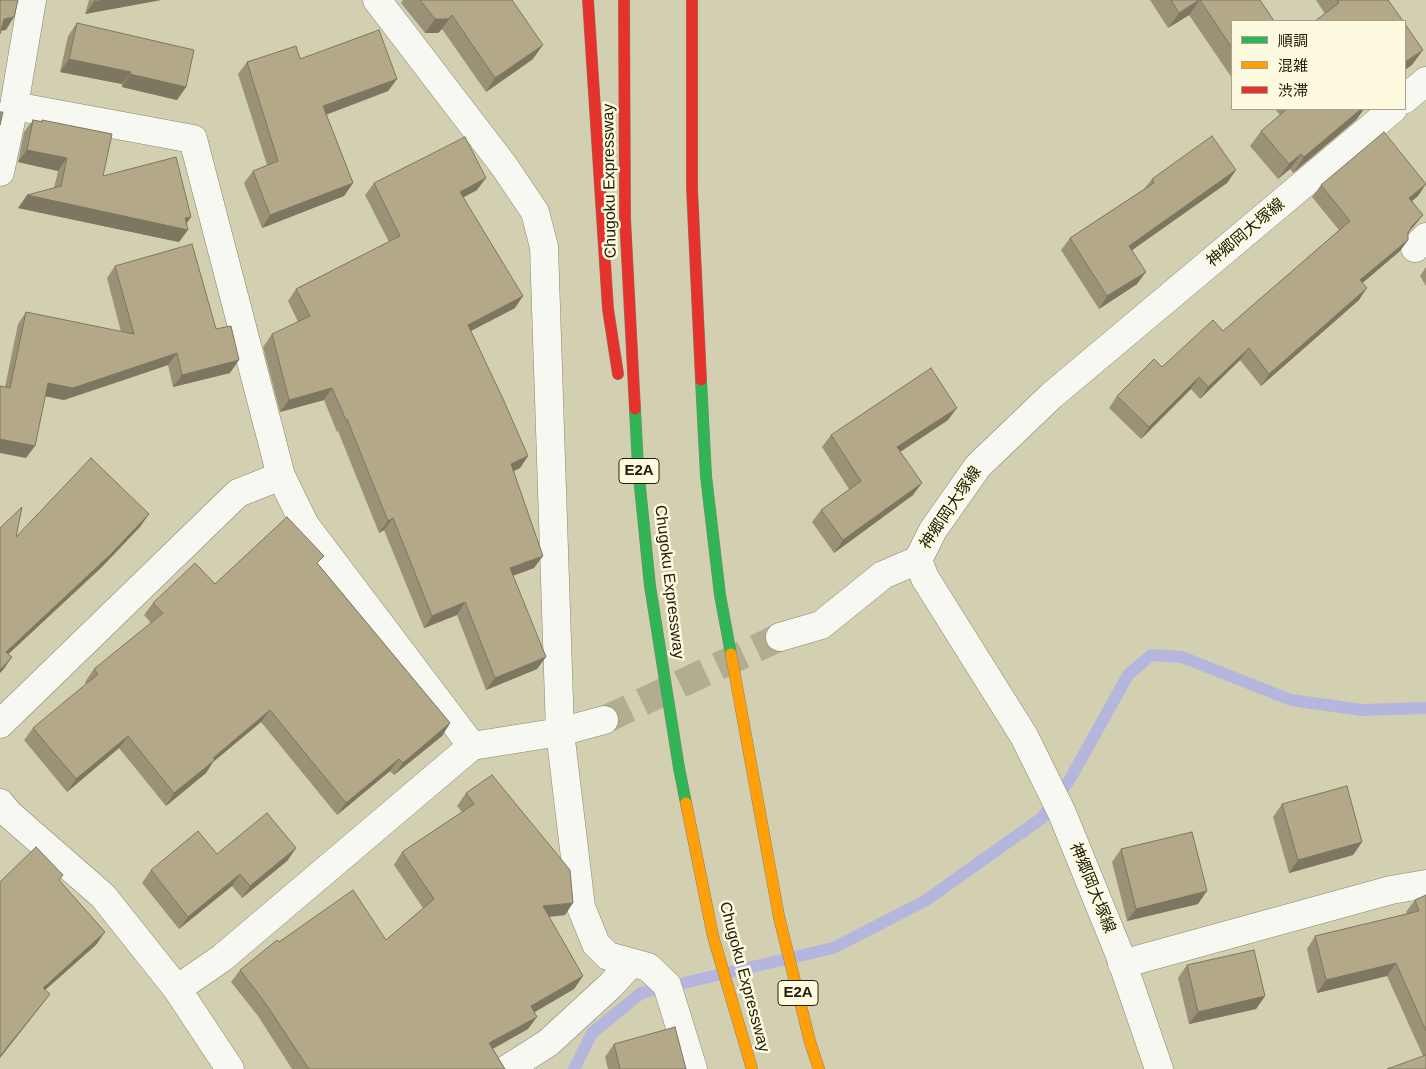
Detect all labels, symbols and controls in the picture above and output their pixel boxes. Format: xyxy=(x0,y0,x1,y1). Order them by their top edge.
legend xyxy=(1231,20,1406,110)
text: 順調 xyxy=(1278,32,1308,49)
text: 混雑 xyxy=(1278,57,1308,74)
text: 渋滞 xyxy=(1278,82,1308,99)
street label: Chugoku Expressway xyxy=(599,103,621,259)
street label: 神郷岡大塚線 xyxy=(1203,195,1289,271)
road number: E2A xyxy=(619,458,659,484)
street label: 神郷岡大塚線 xyxy=(916,463,986,553)
street label: Chugoku Expressway xyxy=(650,504,688,660)
street label: 神郷岡大塚線 xyxy=(1065,840,1119,936)
street label: Chugoku Expressway xyxy=(715,900,773,1054)
road number: E2A xyxy=(778,980,818,1006)

